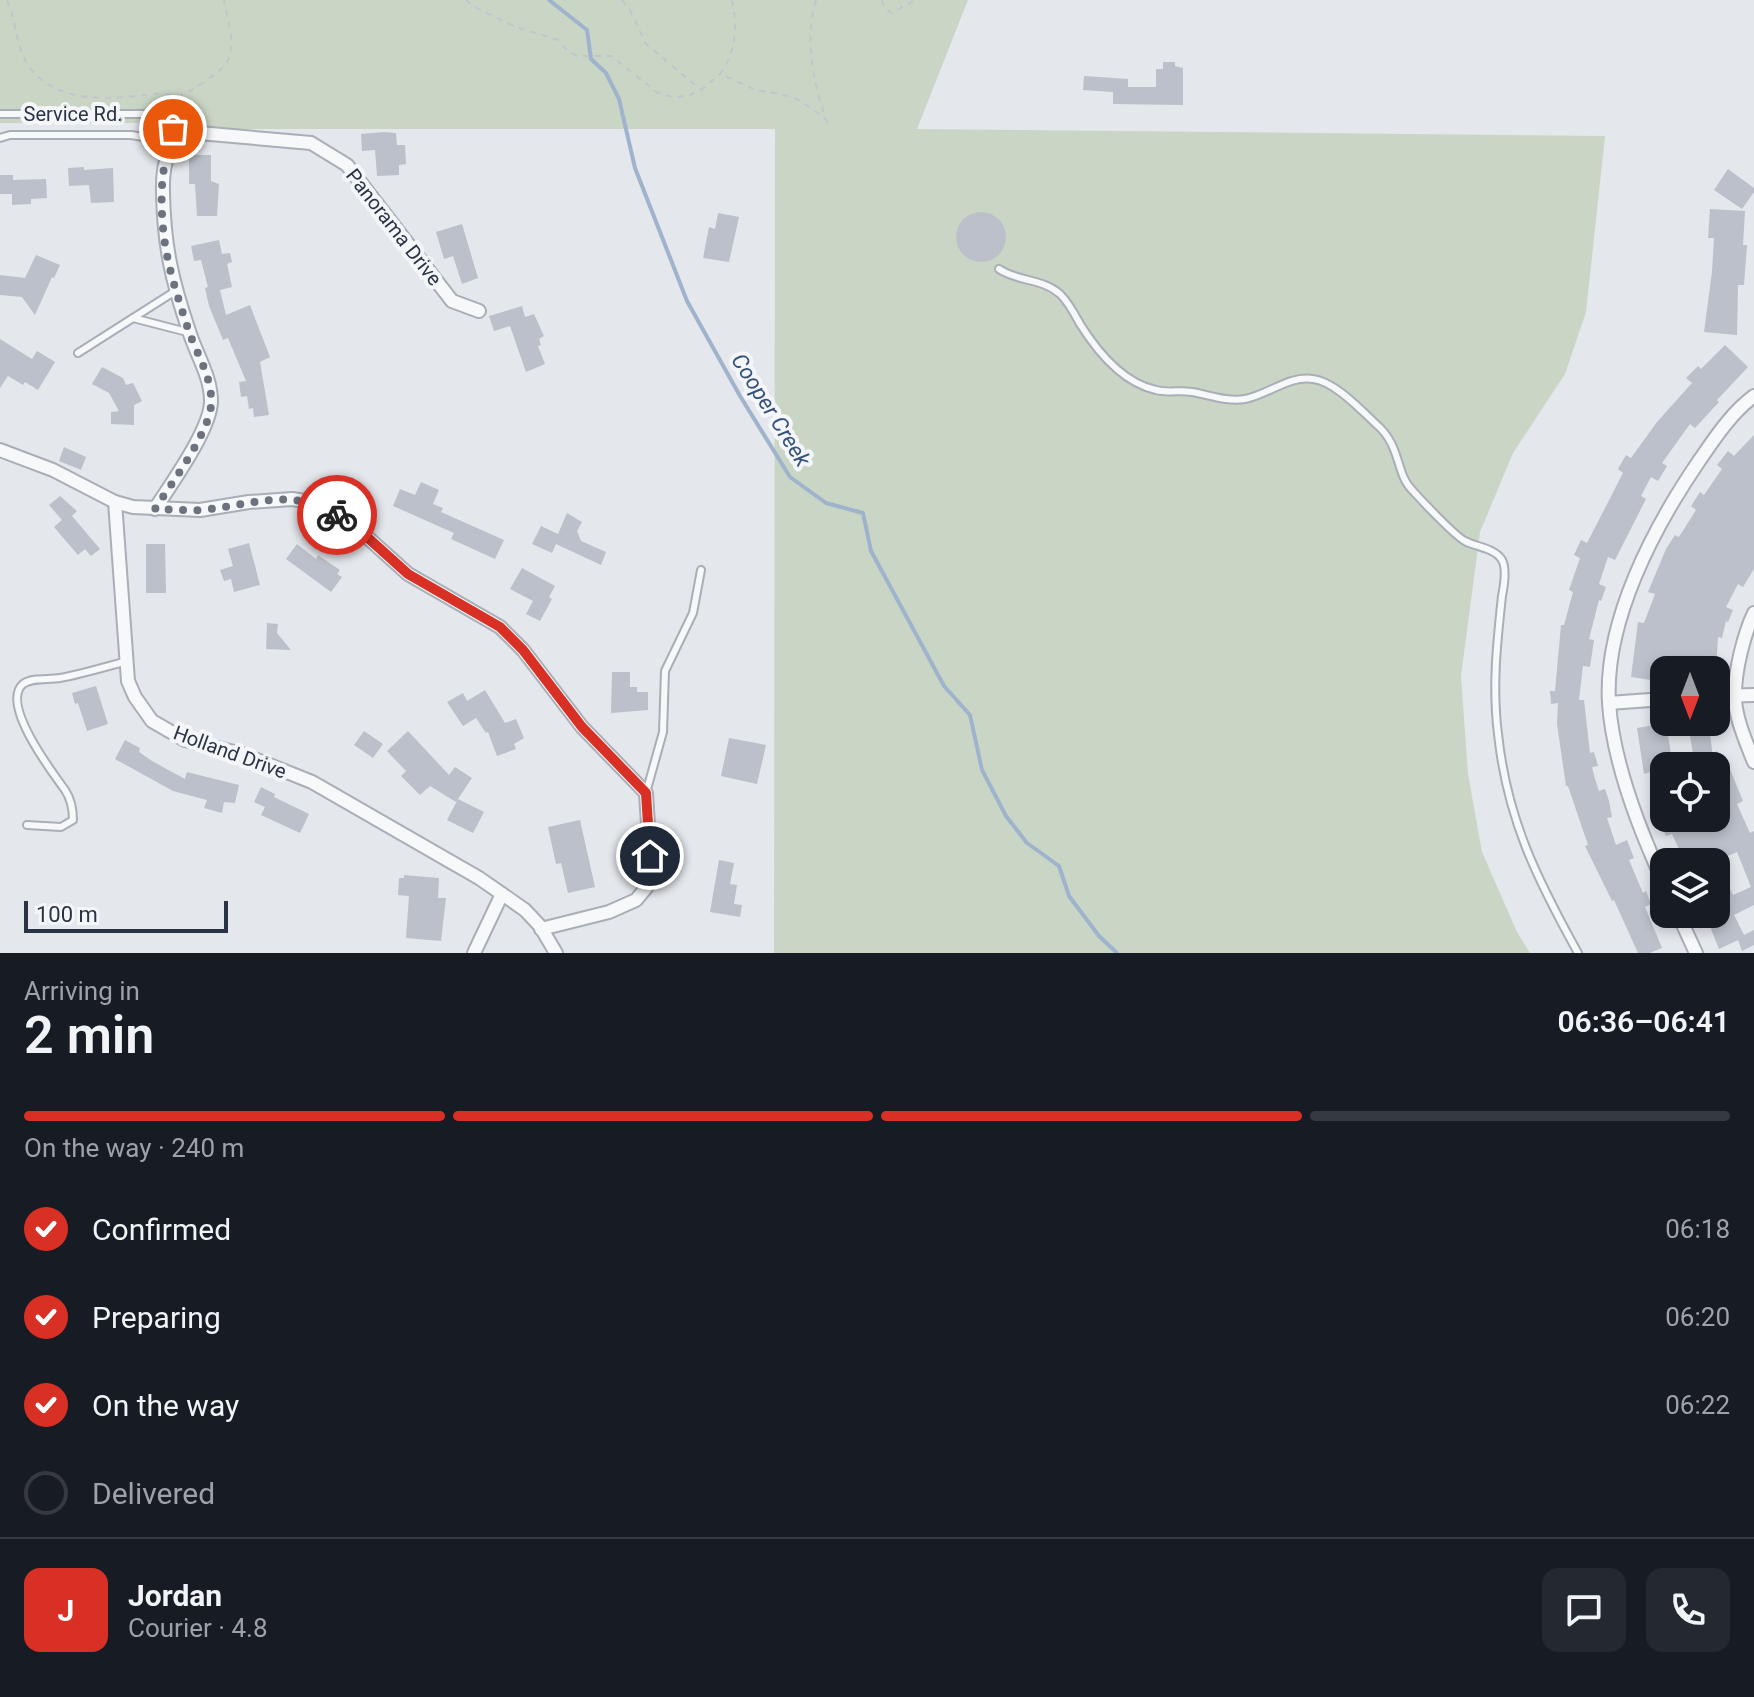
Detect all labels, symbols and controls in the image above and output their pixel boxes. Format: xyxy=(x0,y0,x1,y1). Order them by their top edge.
pin xyxy=(139,95,207,163)
street label: Service Rd. xyxy=(24,102,122,126)
icon: bag xyxy=(151,107,195,151)
street label: Panorama Drive xyxy=(341,164,447,290)
water label: Cooper Creek xyxy=(726,349,816,472)
courier xyxy=(297,475,377,555)
icon: bike xyxy=(315,493,359,537)
north arrow xyxy=(1650,656,1730,736)
map controls xyxy=(1650,656,1730,928)
street label: Holland Drive xyxy=(170,720,290,784)
button: locate xyxy=(1650,752,1730,832)
pin xyxy=(616,822,684,890)
icon: home xyxy=(628,834,672,878)
button: layers xyxy=(1650,848,1730,928)
scale bar xyxy=(24,897,228,933)
text: 100 m xyxy=(36,902,98,927)
text: Arriving in xyxy=(24,976,140,1006)
text: 06:36–06:41 xyxy=(1557,1004,1730,1039)
text: 2 min xyxy=(24,1005,154,1066)
text: On the way · 240 m xyxy=(24,1133,244,1163)
icon: check xyxy=(24,1207,68,1251)
text: Confirmed xyxy=(92,1212,231,1247)
text: 06:18 xyxy=(1665,1214,1730,1244)
icon: check xyxy=(24,1295,68,1339)
text: Preparing xyxy=(92,1300,221,1335)
text: 06:20 xyxy=(1665,1302,1730,1332)
icon: check xyxy=(24,1383,68,1427)
text: On the way xyxy=(92,1388,239,1423)
text: 06:22 xyxy=(1665,1390,1730,1420)
text: Delivered xyxy=(92,1476,215,1511)
button: chat xyxy=(1542,1568,1626,1652)
button: phone xyxy=(1646,1568,1730,1652)
text: Jordan xyxy=(128,1578,222,1613)
text: J xyxy=(58,1593,74,1628)
text: Courier · 4.8 xyxy=(128,1613,268,1643)

